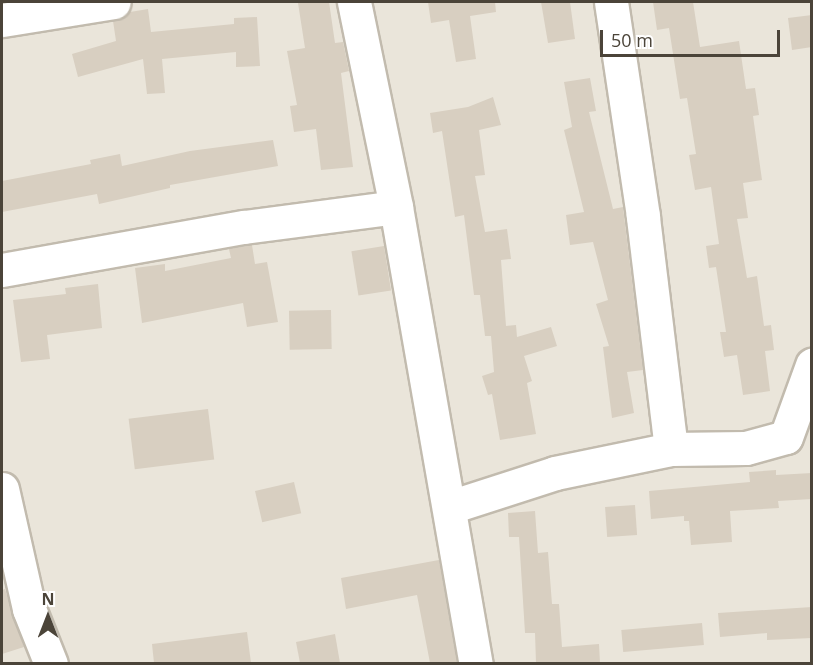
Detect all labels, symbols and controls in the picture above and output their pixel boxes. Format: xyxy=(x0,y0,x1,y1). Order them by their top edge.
scale bar xyxy=(603,18,783,56)
text: 50 m xyxy=(611,28,653,52)
north arrow xyxy=(18,587,78,647)
text: N xyxy=(41,588,55,610)

